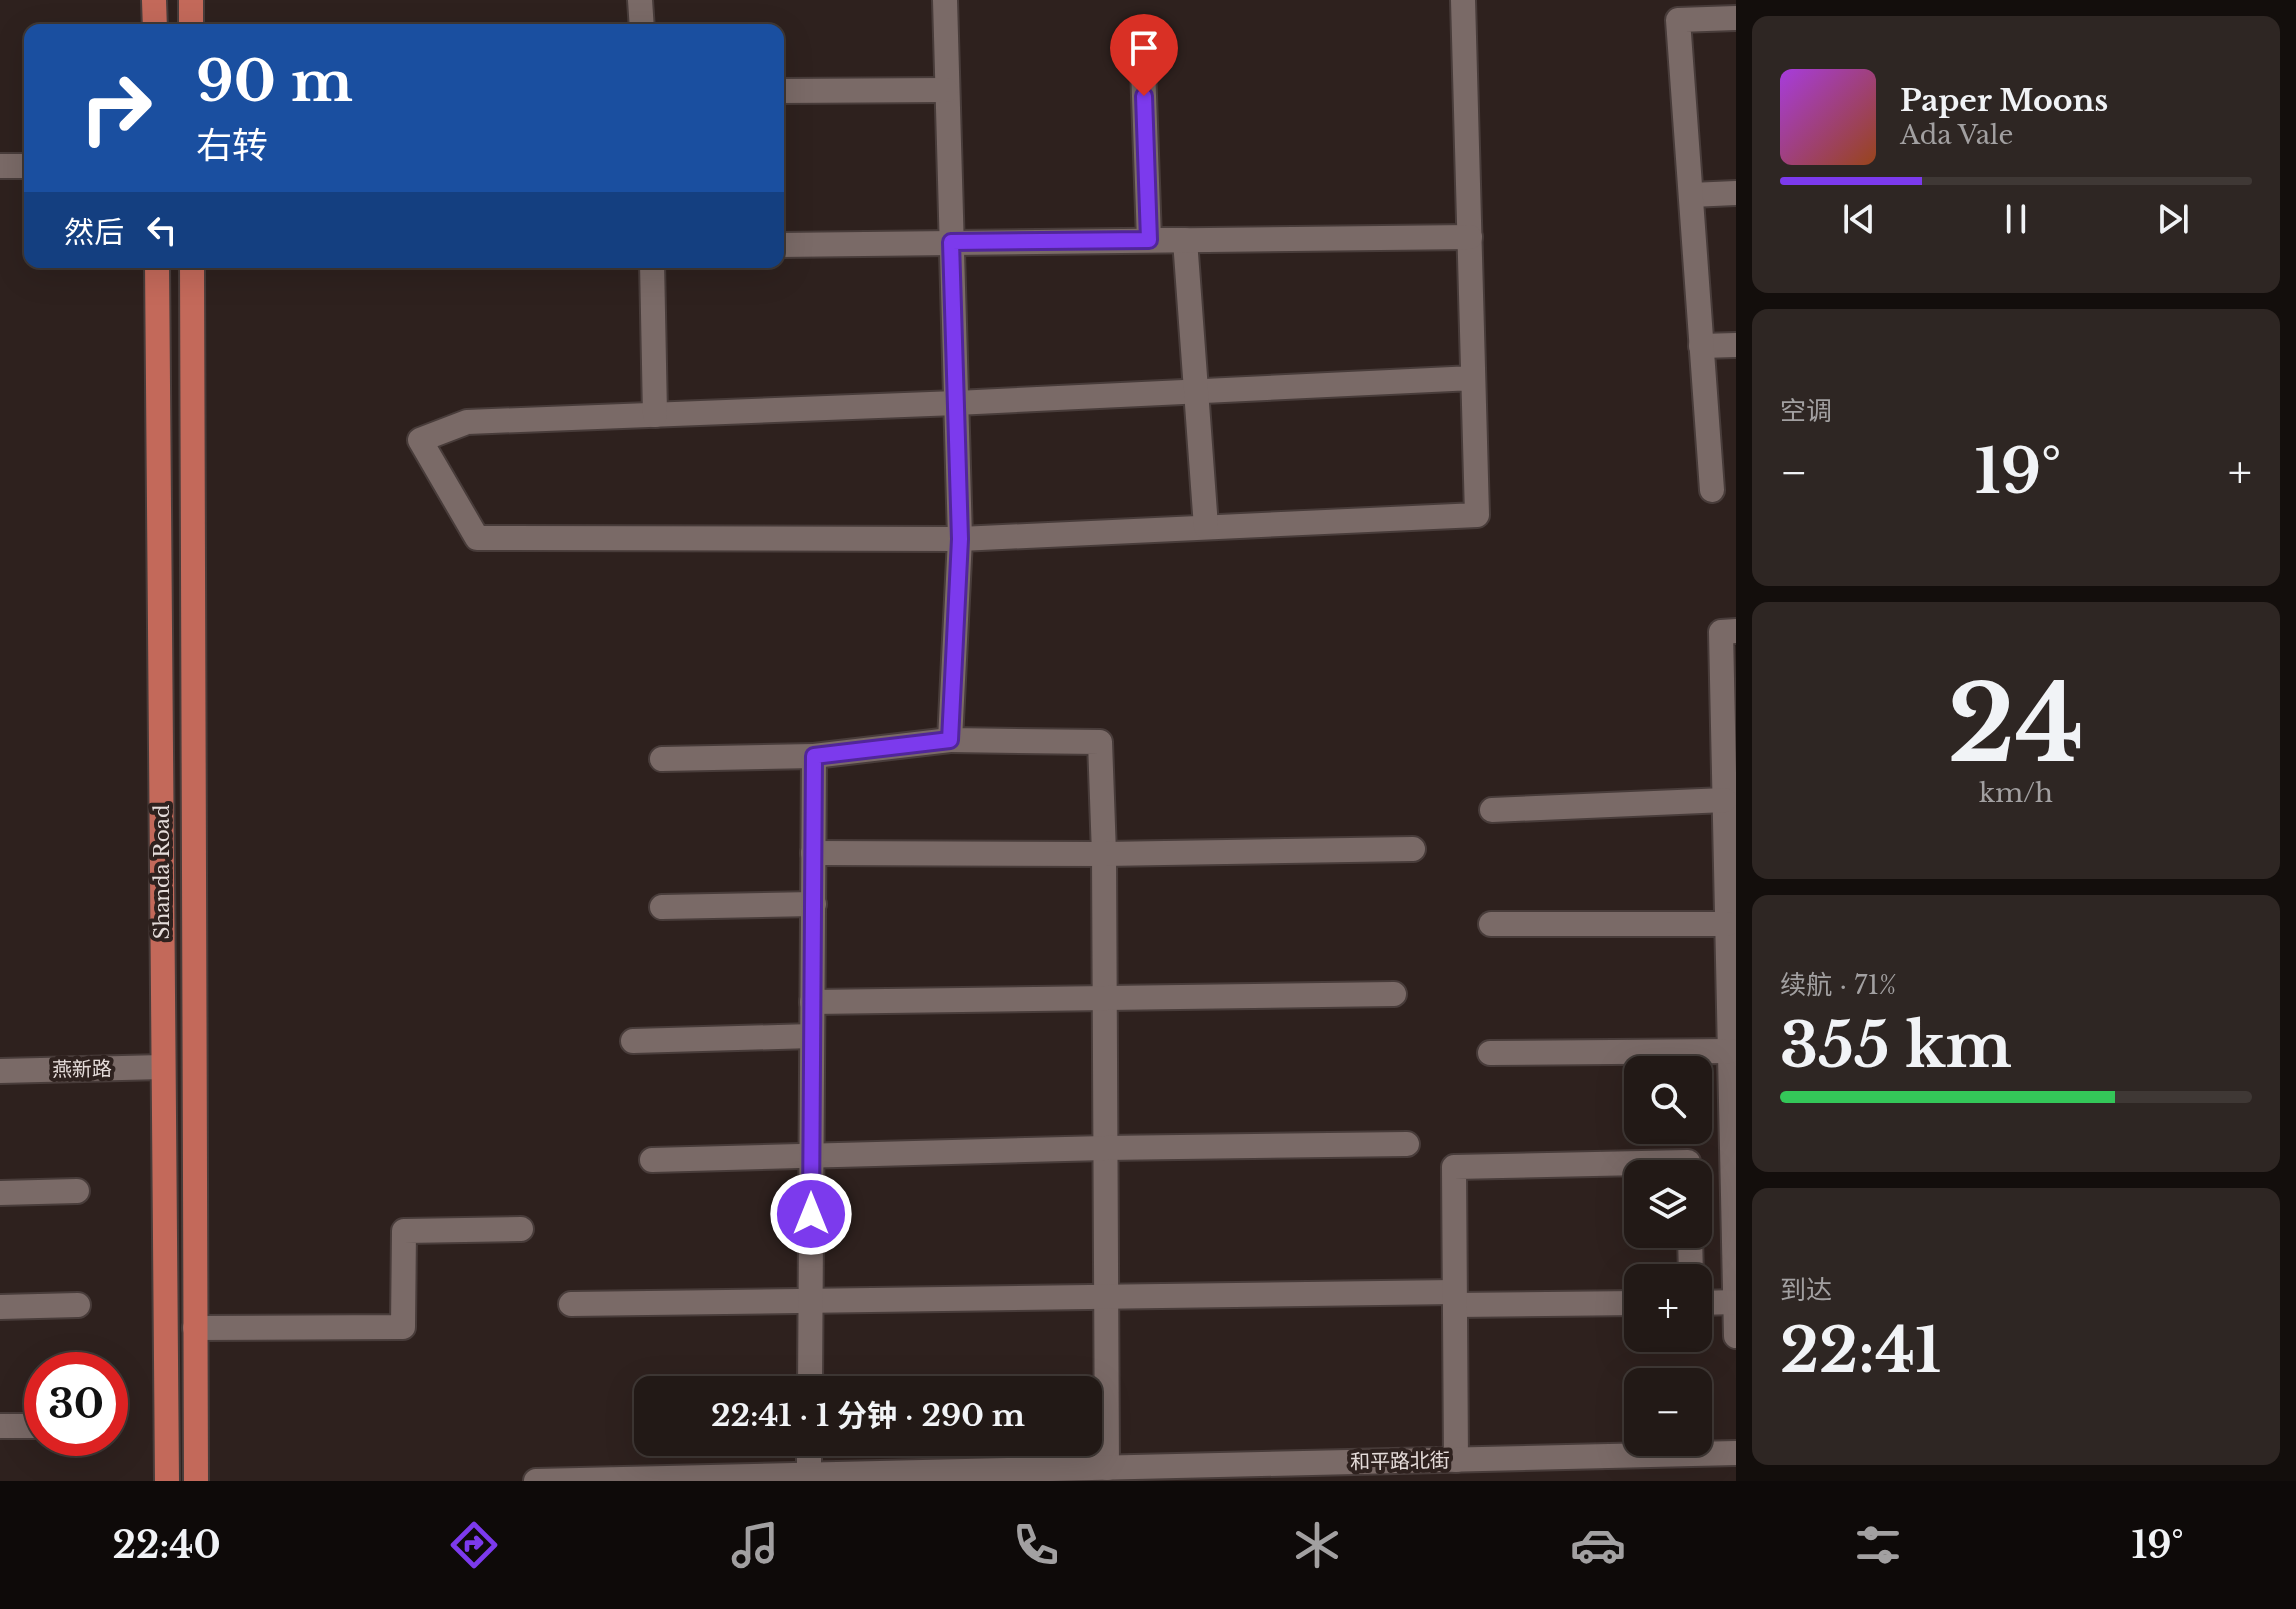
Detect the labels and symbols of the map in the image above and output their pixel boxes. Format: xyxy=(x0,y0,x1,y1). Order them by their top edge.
pin xyxy=(1110,14.0,1178,96)
street label: Shanda Road xyxy=(150,805,174,939)
street label: 燕新路 xyxy=(52,1056,112,1082)
position arrow xyxy=(769,1172,853,1256)
speed limit sign: 30 xyxy=(24,1352,128,1456)
street label: 和平路北街 xyxy=(1350,1448,1450,1474)

